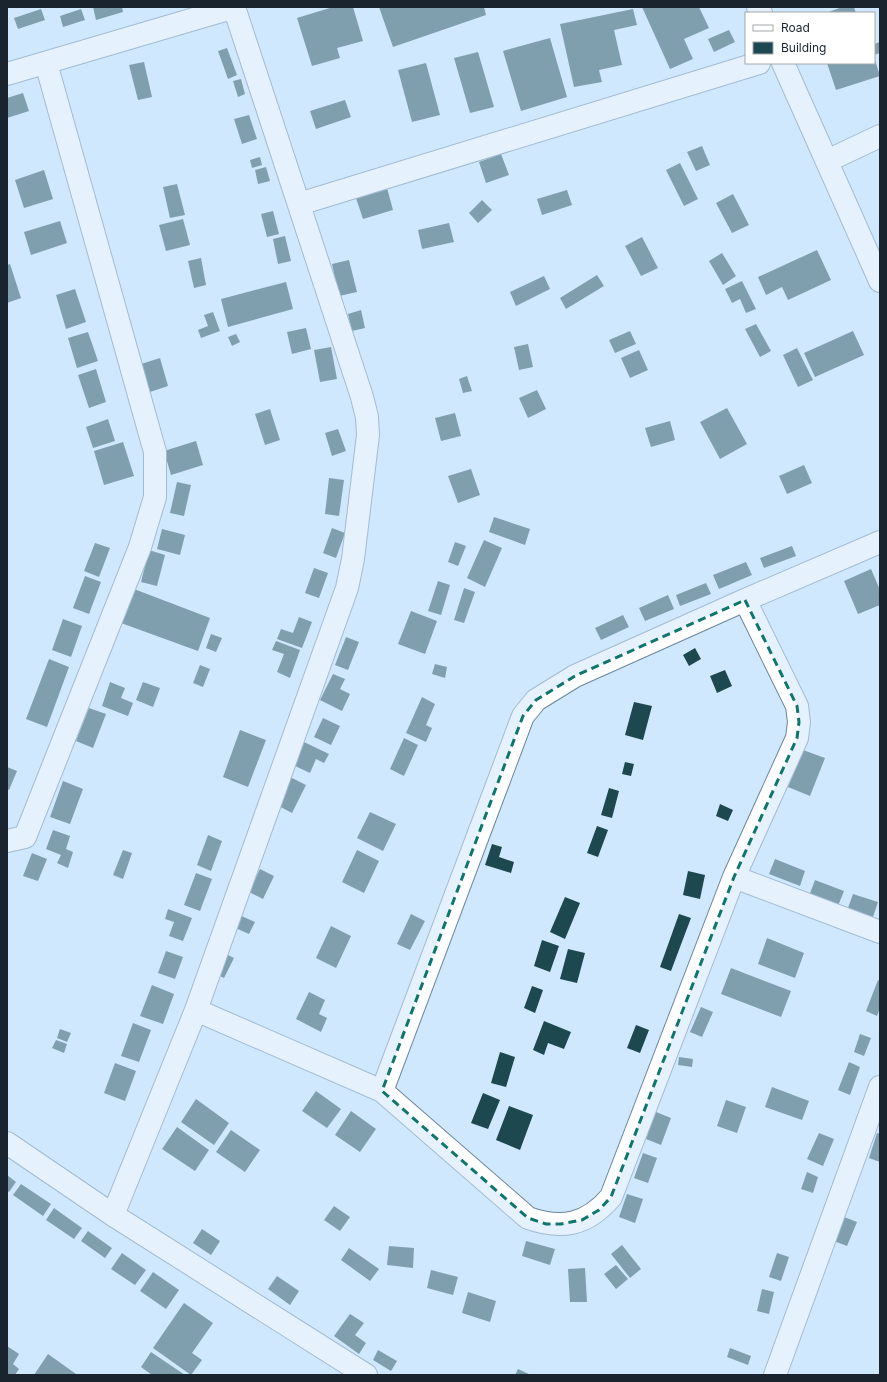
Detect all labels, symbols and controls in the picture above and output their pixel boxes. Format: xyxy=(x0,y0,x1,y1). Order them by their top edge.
legend xyxy=(745,12,875,64)
text: Road xyxy=(781,20,810,35)
text: Building xyxy=(781,40,826,55)

